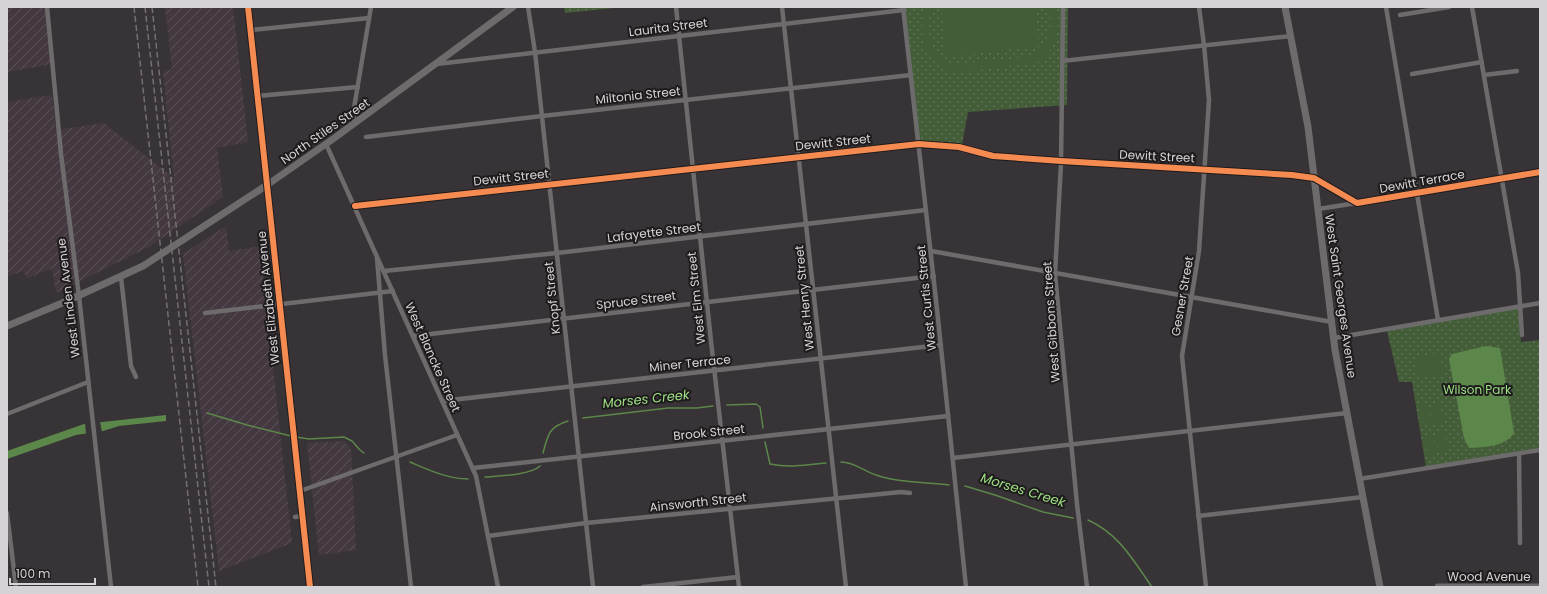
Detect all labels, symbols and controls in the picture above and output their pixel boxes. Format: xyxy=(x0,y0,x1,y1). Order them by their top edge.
street label: Laurita Street xyxy=(628,14,708,40)
street label: Miltonia Street xyxy=(595,82,681,108)
street label: North Stiles Street xyxy=(277,94,373,168)
street label: Dewitt Street xyxy=(794,130,872,154)
street label: Dewitt Street xyxy=(1119,146,1195,166)
street label: Dewitt Street xyxy=(472,165,550,189)
street label: Dewitt Terrace xyxy=(1378,165,1466,197)
street label: West Saint Georges Avenue xyxy=(1321,213,1361,379)
street label: Lafayette Street xyxy=(606,218,702,246)
street label: West Elizabeth Avenue xyxy=(253,230,283,366)
street label: West Linden Avenue xyxy=(52,237,84,359)
street label: West Henry Street xyxy=(790,244,818,352)
street label: West Curtis Street xyxy=(912,244,940,352)
street label: West Elm Street xyxy=(683,251,709,345)
street label: Gesner Street xyxy=(1167,255,1197,337)
street label: Knopf Street xyxy=(540,261,564,335)
street label: West Gibbons Street xyxy=(1038,261,1064,383)
street label: Spruce Street xyxy=(595,287,677,313)
street label: West Blancke Street xyxy=(401,299,465,415)
street label: Miner Terrace xyxy=(648,350,732,376)
park label: Wilson Park xyxy=(1443,381,1512,398)
water label: Morses Creek xyxy=(601,385,692,413)
street label: Brook Street xyxy=(672,420,746,444)
water label: Morses Creek xyxy=(978,468,1069,512)
street label: Ainsworth Street xyxy=(649,488,747,516)
scale bar xyxy=(10,560,95,586)
text: 100 m xyxy=(16,565,50,582)
street label: Wood Avenue xyxy=(1447,568,1531,585)

